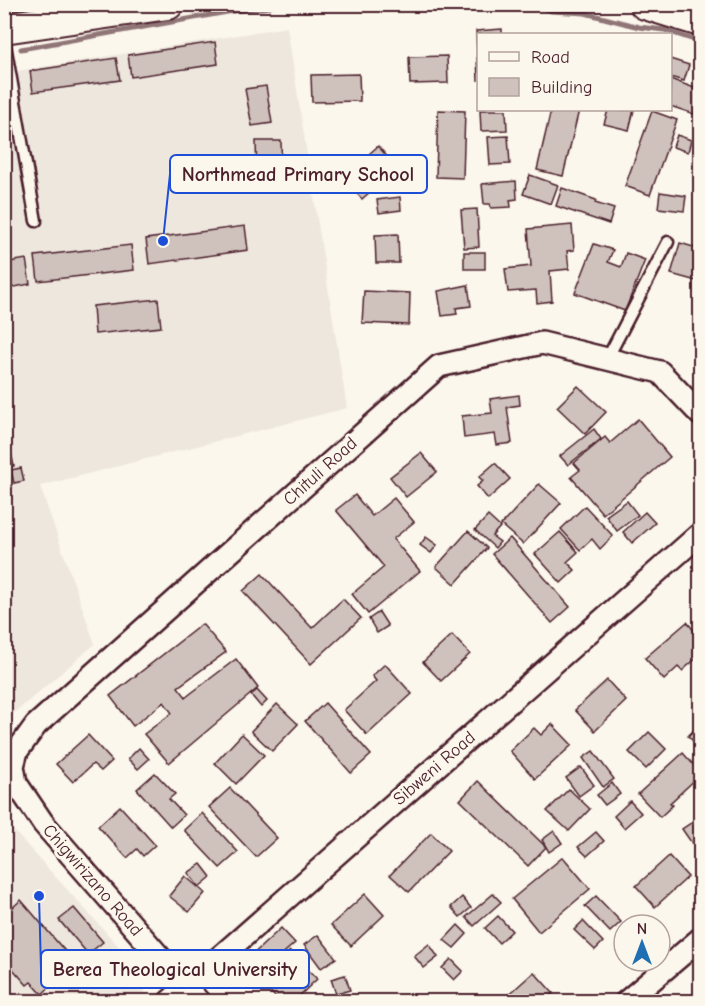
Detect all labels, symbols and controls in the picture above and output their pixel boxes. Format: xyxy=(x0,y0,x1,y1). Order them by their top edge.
legend xyxy=(477,33,672,111)
text: Road xyxy=(531,47,570,68)
text: Building xyxy=(531,77,593,98)
callout: Northmead Primary School xyxy=(170,155,427,193)
text: Northmead Primary School xyxy=(182,163,414,186)
street label: Chituli Road xyxy=(279,433,362,510)
street label: Sibweni Road xyxy=(389,727,480,810)
street label: Chigwirizano Road xyxy=(38,820,147,941)
north arrow xyxy=(612,913,672,973)
text: N xyxy=(637,920,647,938)
callout: Berea Theological University xyxy=(41,950,309,988)
text: Berea Theological University xyxy=(53,958,298,981)

